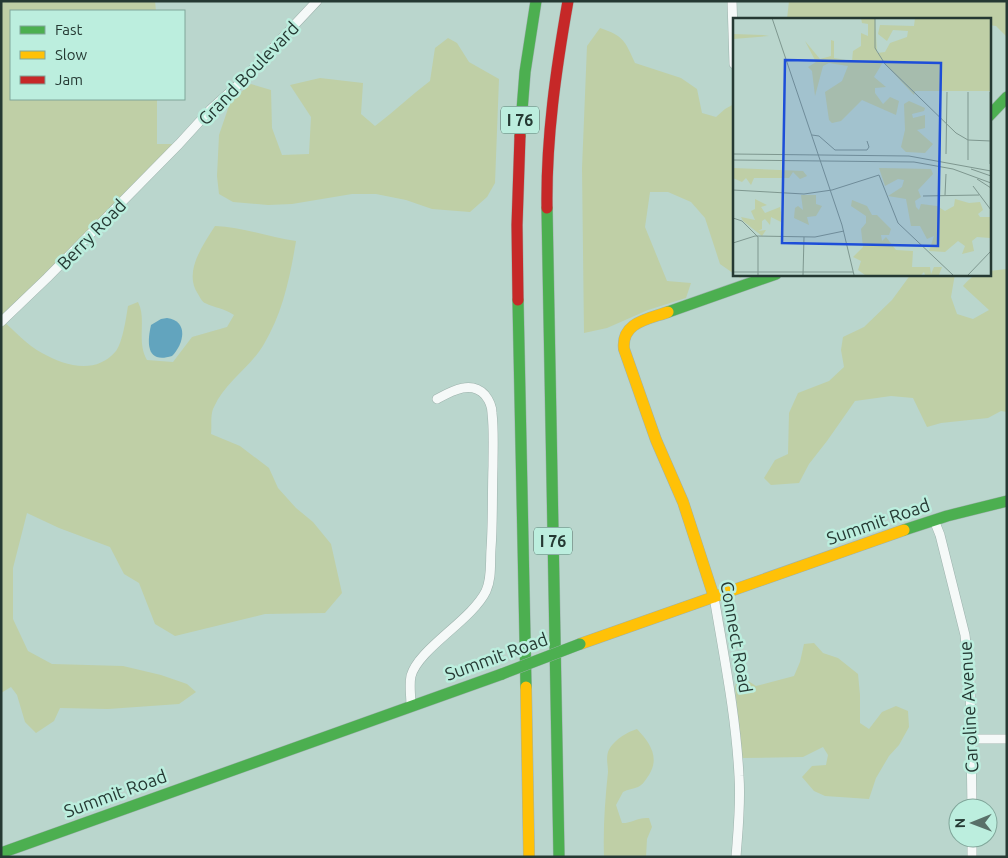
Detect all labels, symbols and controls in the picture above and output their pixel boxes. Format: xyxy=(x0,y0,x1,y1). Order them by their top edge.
legend xyxy=(10,10,185,100)
street label: Grand Boulevard xyxy=(194,17,302,129)
inset map xyxy=(733,18,990,275)
text: Fast xyxy=(55,21,83,38)
text: Slow xyxy=(55,46,88,63)
text: Jam xyxy=(55,71,83,88)
road number: I 76 xyxy=(501,106,539,134)
street label: Berry Road xyxy=(53,195,129,273)
street label: Summit Road xyxy=(824,494,932,548)
road number: I 76 xyxy=(534,528,572,554)
street label: Connect Road xyxy=(717,580,757,694)
street label: Summit Road xyxy=(442,628,550,684)
street label: Caroline Avenue xyxy=(955,641,981,773)
street label: Summit Road xyxy=(61,765,169,821)
north arrow xyxy=(948,798,998,848)
text: N xyxy=(952,818,968,829)

